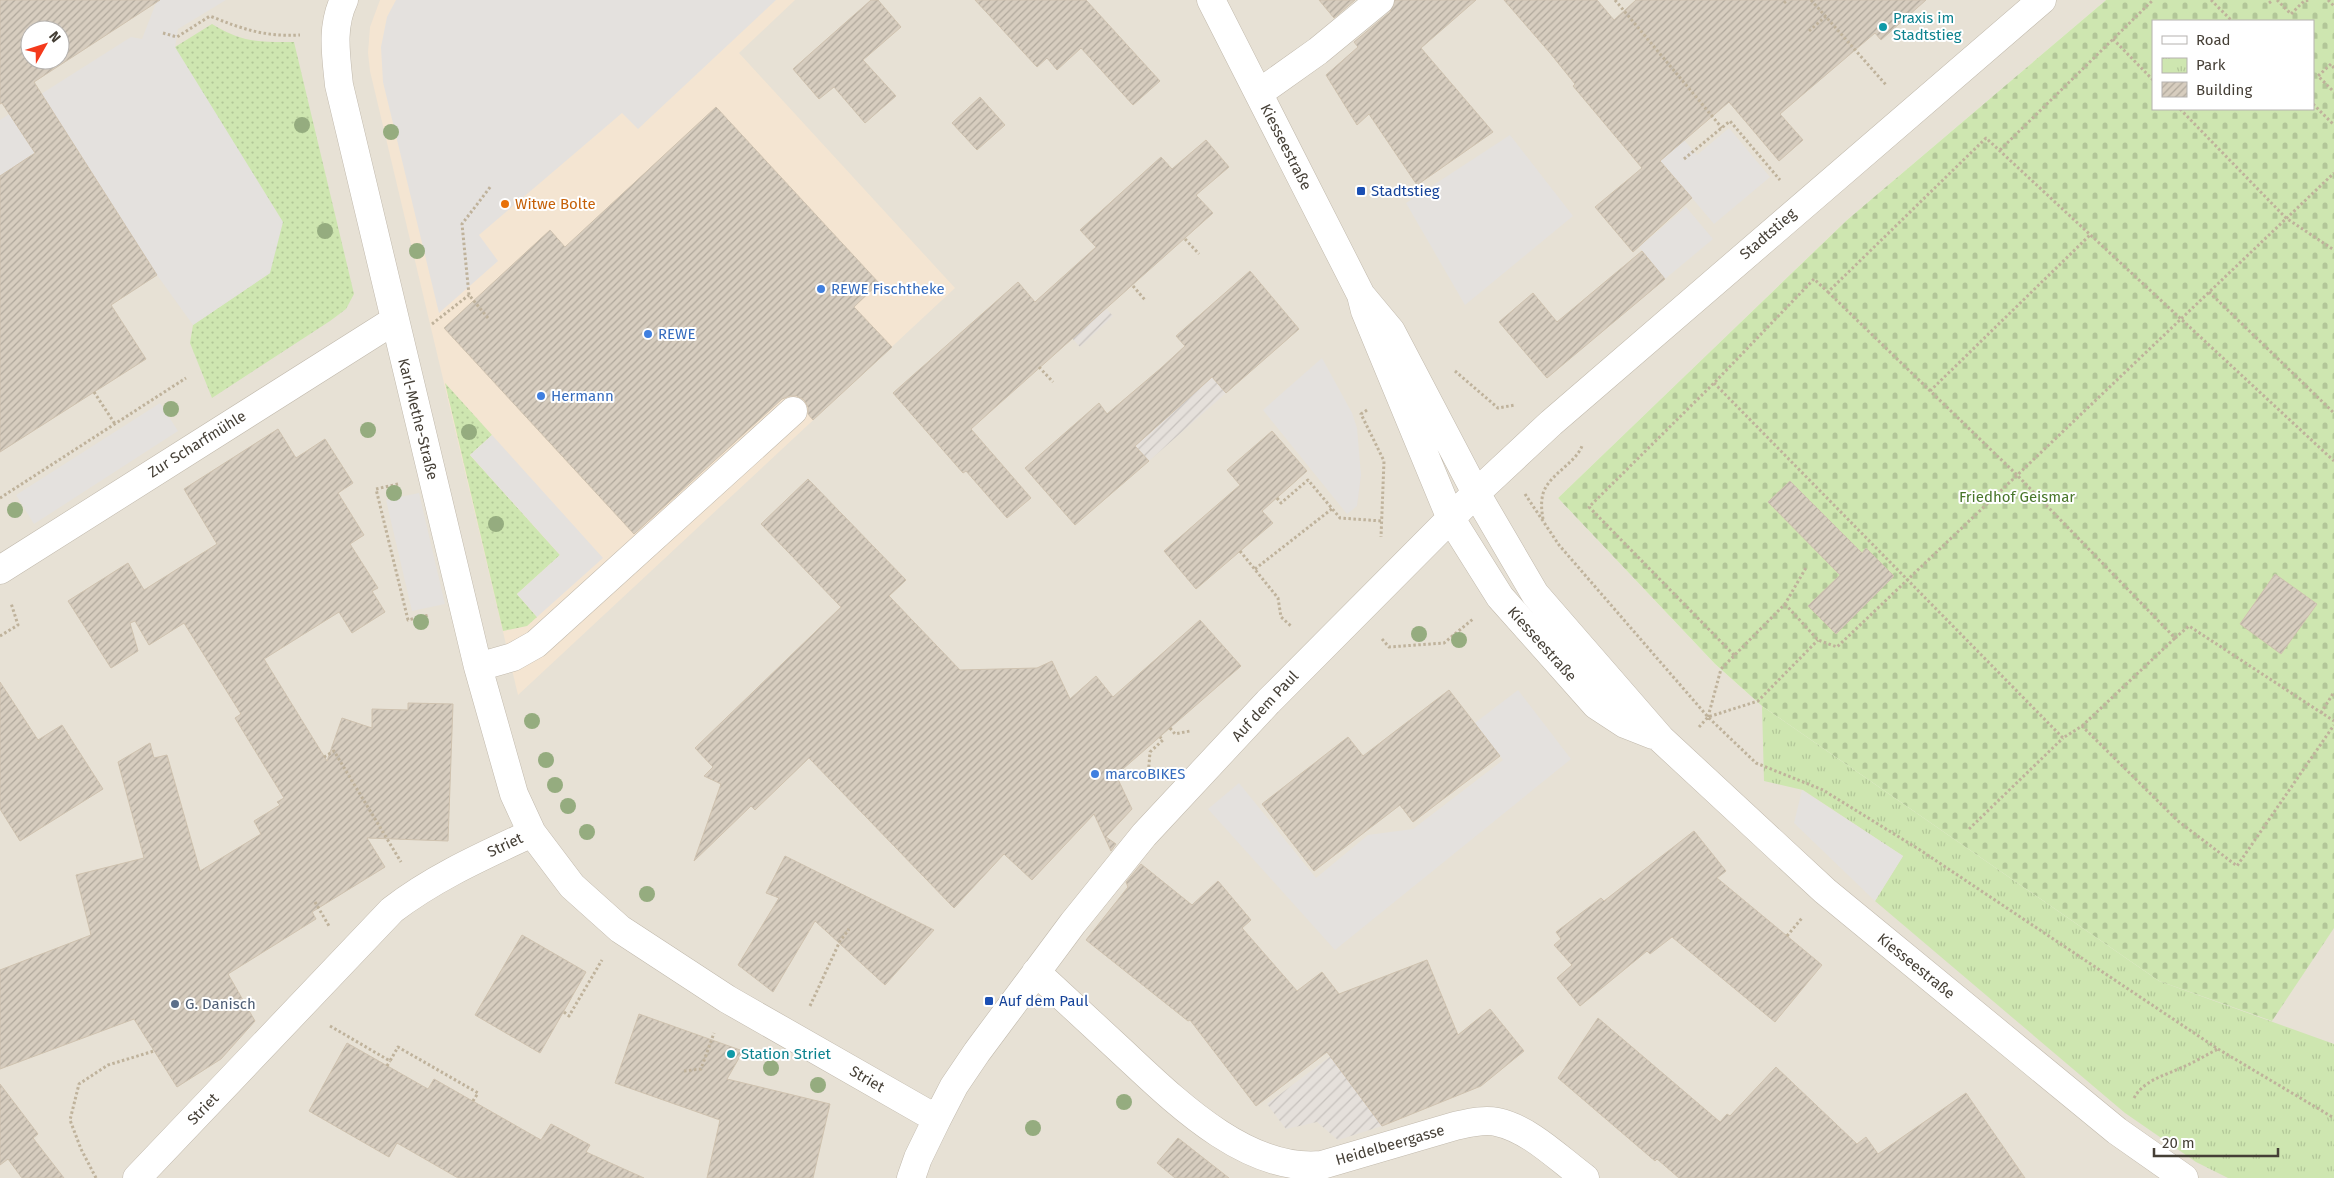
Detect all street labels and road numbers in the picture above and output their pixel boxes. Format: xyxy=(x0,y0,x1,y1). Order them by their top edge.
street label: Kiesseestraße xyxy=(1257,101,1315,193)
street label: Stadtstieg xyxy=(1736,205,1800,263)
street label: Karl-Methe-Straße xyxy=(394,356,442,482)
street label: Zur Scharfmühle xyxy=(145,407,249,481)
street label: Kiesseestraße xyxy=(1504,603,1580,685)
street label: Auf dem Paul xyxy=(1228,667,1303,745)
street label: Striet xyxy=(484,829,526,861)
street label: Kiesseestraße xyxy=(1874,929,1958,1003)
street label: Striet xyxy=(846,1062,888,1096)
street label: Striet xyxy=(184,1089,223,1129)
street label: Heidelbeergasse xyxy=(1333,1121,1447,1169)

